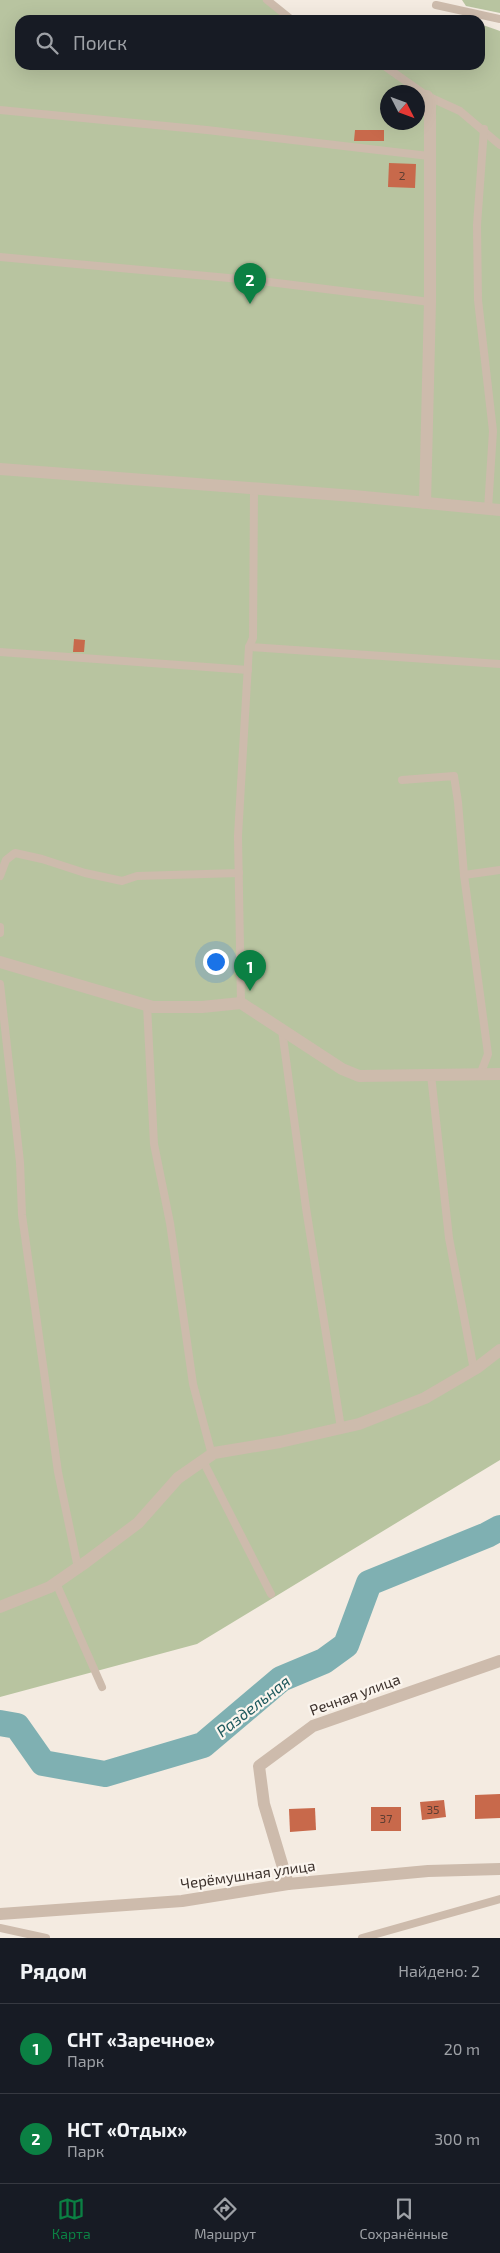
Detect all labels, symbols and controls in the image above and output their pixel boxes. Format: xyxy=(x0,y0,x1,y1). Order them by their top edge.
search box xyxy=(15,15,485,70)
icon: search xyxy=(33,29,61,57)
text: Поиск xyxy=(73,31,127,54)
north arrow xyxy=(380,85,425,130)
house number: 2 xyxy=(399,168,406,182)
pin: 2 xyxy=(234,263,266,304)
your location xyxy=(203,949,229,975)
pin: 1 xyxy=(234,950,266,991)
street label: Речная улица xyxy=(307,1669,403,1720)
water label: Раздельная xyxy=(212,1671,293,1740)
house number: 35 xyxy=(426,1802,440,1816)
house number: 37 xyxy=(380,1811,392,1825)
street label: Черёмушная улица xyxy=(179,1856,317,1893)
text: Рядом xyxy=(20,1958,87,1983)
text: Найдено: 2 xyxy=(398,1961,480,1980)
text: СНТ «Заречное» xyxy=(67,2028,215,2051)
text: 1 xyxy=(33,2039,39,2058)
text: 20 m xyxy=(444,2039,480,2058)
text: Парк xyxy=(67,2051,104,2070)
text: НСТ «Отдых» xyxy=(67,2118,187,2141)
text: 2 xyxy=(31,2129,41,2148)
text: 300 m xyxy=(434,2129,480,2148)
text: Парк xyxy=(67,2141,104,2160)
tab: Карта xyxy=(52,2195,91,2242)
tab: Маршрут xyxy=(194,2195,256,2242)
tab: Сохранённые xyxy=(360,2195,448,2242)

